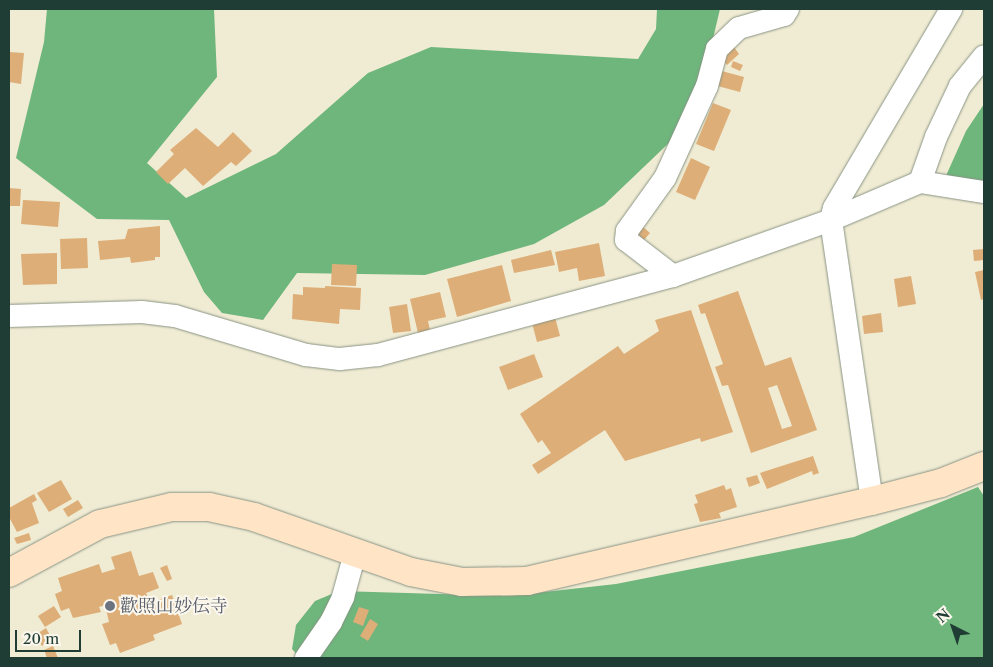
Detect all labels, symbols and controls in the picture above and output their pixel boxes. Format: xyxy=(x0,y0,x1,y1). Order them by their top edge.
place label: 歡照山妙伝寺 xyxy=(120,595,228,617)
marker: 歡照山妙伝寺 xyxy=(104,600,116,612)
north arrow xyxy=(928,602,978,652)
text: N xyxy=(933,605,954,626)
scale bar xyxy=(18,620,84,652)
text: 20 m xyxy=(23,629,59,648)

